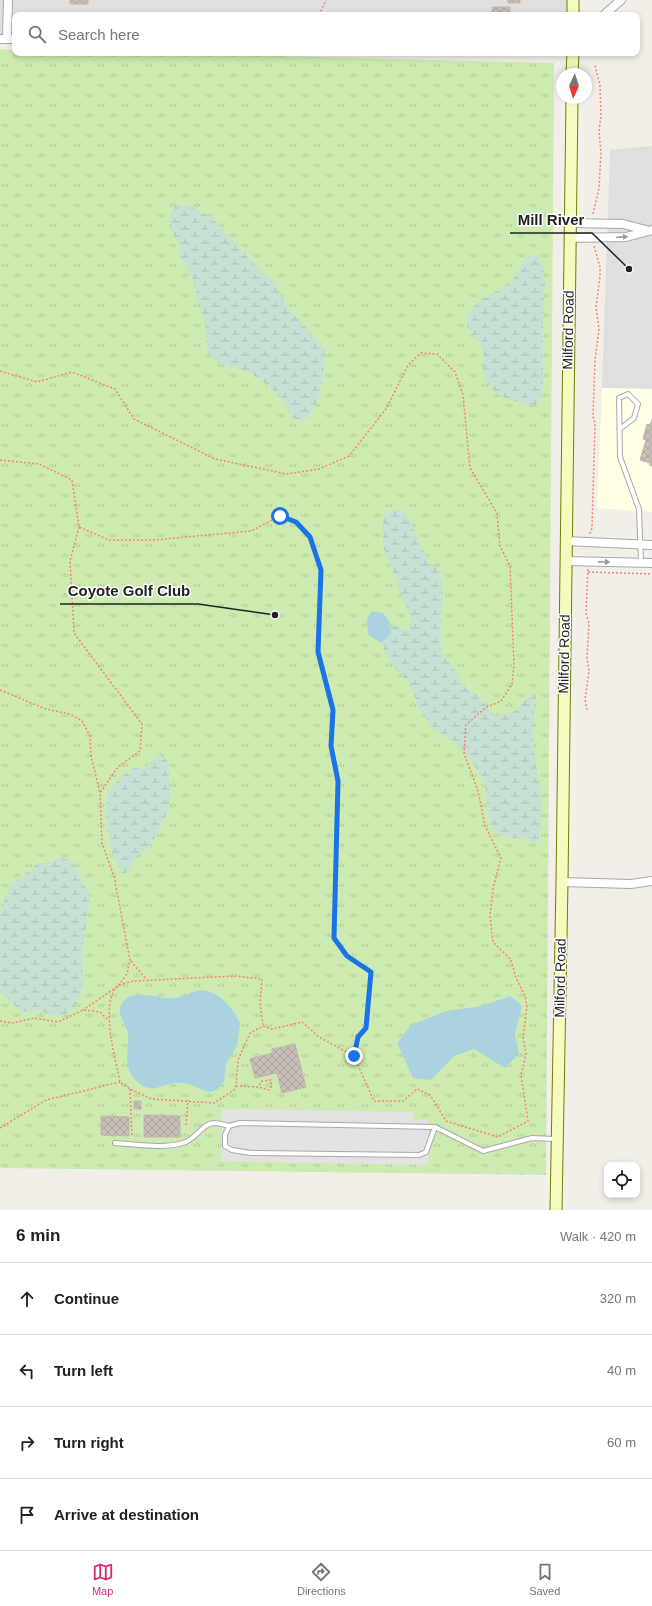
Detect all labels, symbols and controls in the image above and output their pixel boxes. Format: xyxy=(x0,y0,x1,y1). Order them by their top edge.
search box xyxy=(12,12,640,56)
icon: search xyxy=(26,23,48,45)
text: Search here xyxy=(58,26,140,43)
north arrow xyxy=(556,68,592,104)
callout: Mill River xyxy=(510,206,592,233)
text: Mill River xyxy=(518,211,585,228)
one-way arrow xyxy=(616,233,628,240)
street label: Milford Road xyxy=(559,290,577,370)
route start xyxy=(271,507,289,525)
one-way arrow xyxy=(598,558,610,565)
callout: Coyote Golf Club xyxy=(60,577,198,604)
text: Coyote Golf Club xyxy=(68,582,190,599)
street label: Milford Road xyxy=(555,614,573,694)
street label: Milford Road xyxy=(551,938,569,1018)
route end xyxy=(345,1047,363,1065)
map controls xyxy=(604,1162,640,1198)
button: locate xyxy=(604,1162,640,1198)
text: 6 min xyxy=(16,1226,60,1245)
text: Walk · 420 m xyxy=(560,1229,636,1244)
icon: ahead xyxy=(16,1288,38,1310)
text: Continue xyxy=(54,1290,119,1307)
text: 320 m xyxy=(600,1291,636,1306)
icon: left xyxy=(16,1360,38,1382)
text: Turn left xyxy=(54,1362,113,1379)
text: 40 m xyxy=(607,1363,636,1378)
icon: right xyxy=(16,1432,38,1454)
text: Turn right xyxy=(54,1434,124,1451)
text: 60 m xyxy=(607,1435,636,1450)
icon: arrive xyxy=(16,1504,38,1526)
text: Arrive at destination xyxy=(54,1506,199,1523)
tab: Map xyxy=(92,1561,114,1597)
tab: Directions xyxy=(297,1561,346,1597)
tab: Saved xyxy=(529,1561,560,1597)

